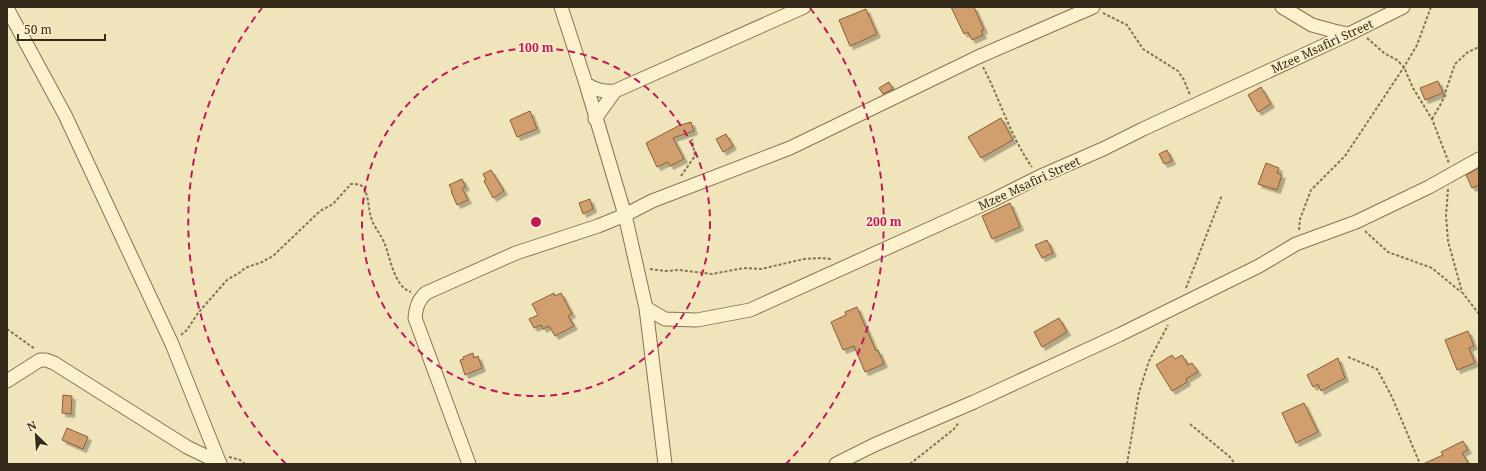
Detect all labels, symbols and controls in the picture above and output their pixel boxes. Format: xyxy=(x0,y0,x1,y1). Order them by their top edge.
street label: Mzee Msafiri Street xyxy=(1268,15,1376,77)
scale bar xyxy=(18,16,105,42)
text: 50 m xyxy=(24,21,52,38)
text: 100 m xyxy=(518,39,554,56)
street label: Mzee Msafiri Street xyxy=(975,152,1083,214)
text: 200 m xyxy=(866,213,902,230)
centre of rings xyxy=(529,215,543,229)
north arrow xyxy=(16,415,56,455)
text: N xyxy=(24,417,39,434)

